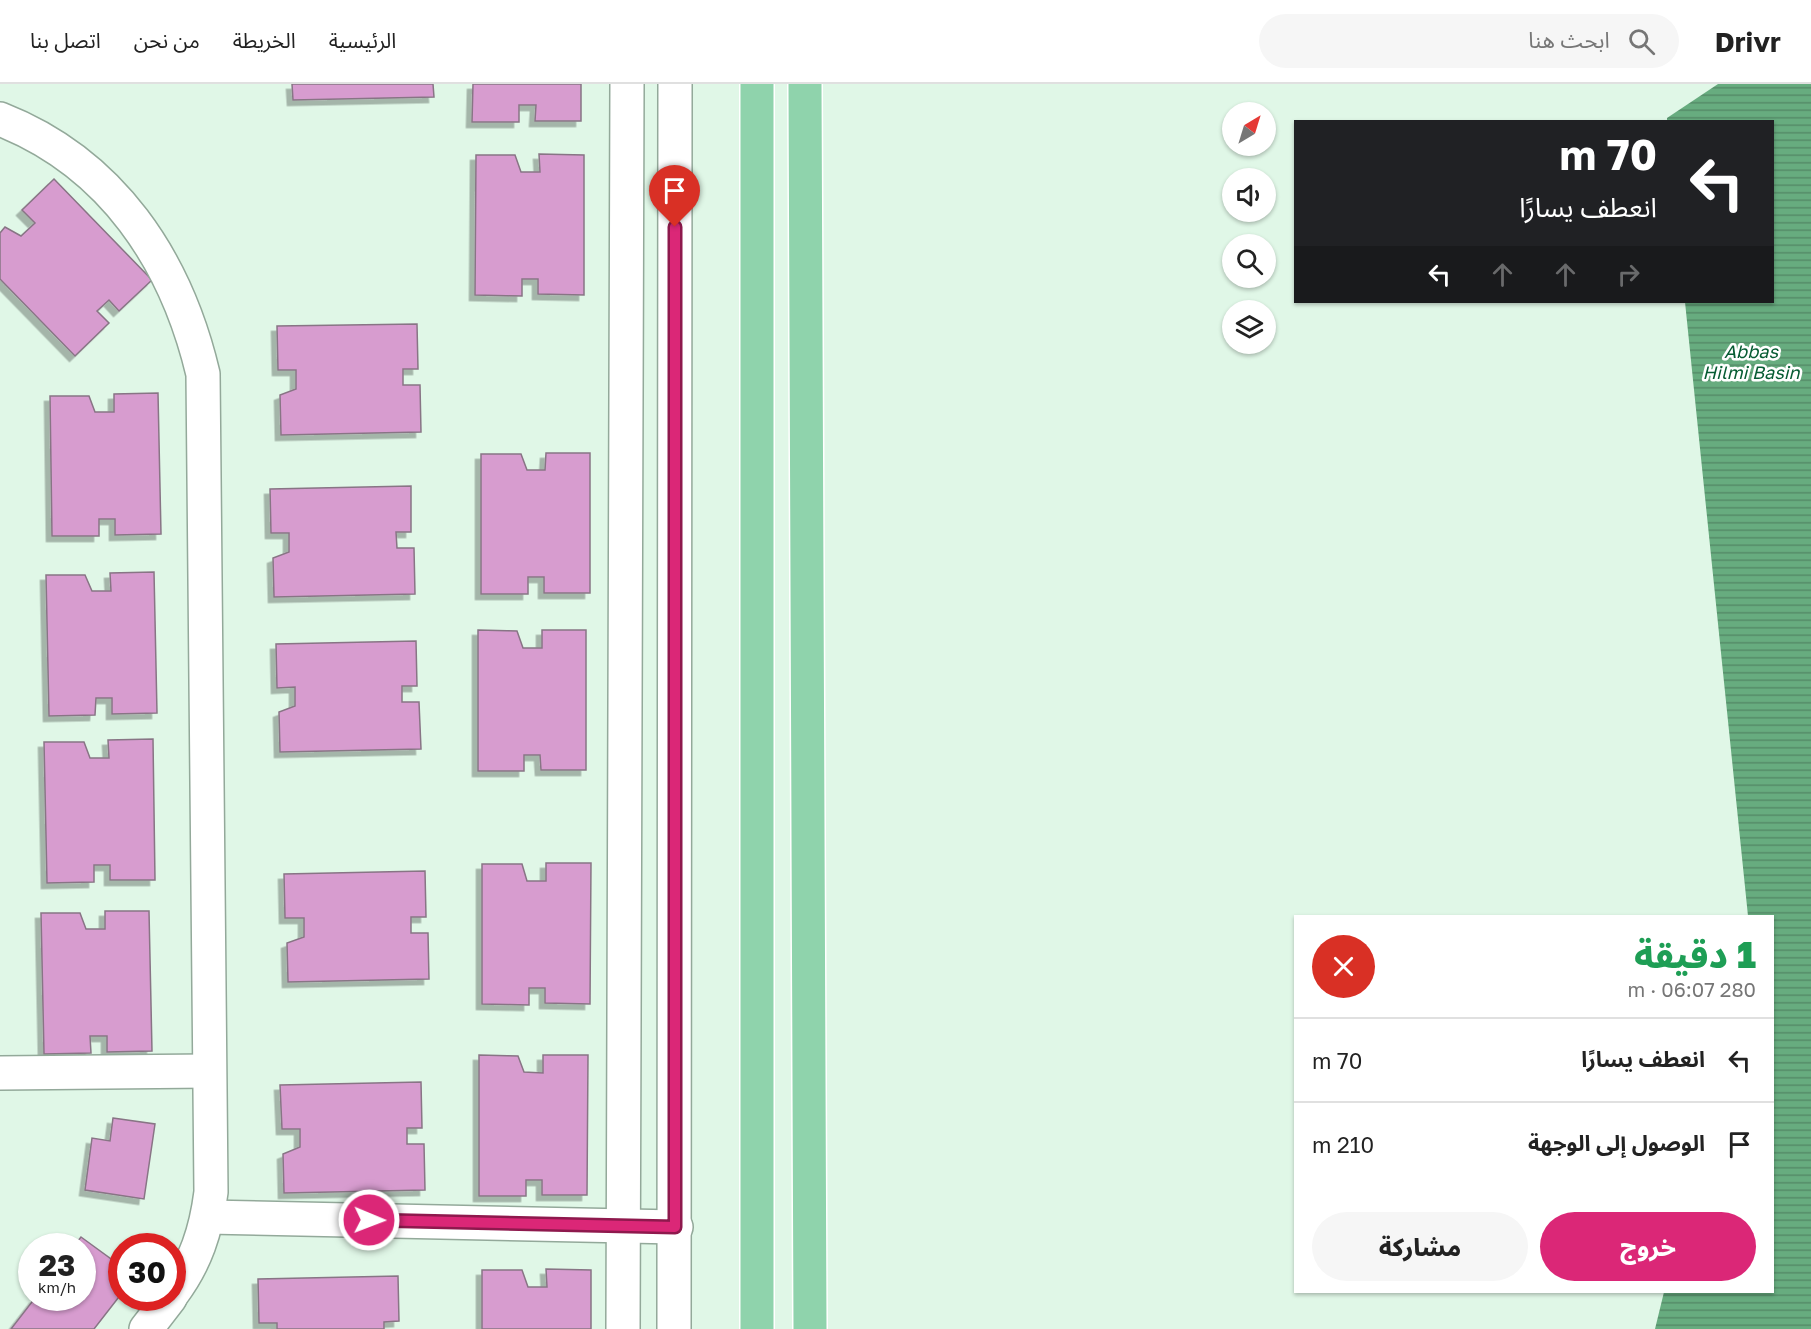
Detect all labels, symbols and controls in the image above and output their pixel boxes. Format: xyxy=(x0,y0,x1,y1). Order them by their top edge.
search box xyxy=(1259,14,1679,68)
icon: search xyxy=(1625,25,1658,58)
text: Drivr xyxy=(1715,25,1781,58)
text: ابحث هنا xyxy=(1528,26,1610,53)
text: اتصل بنا xyxy=(30,27,101,53)
text: من نحن xyxy=(134,27,200,53)
text: الخريطة xyxy=(233,27,296,53)
text: الرئيسية xyxy=(329,27,396,53)
north arrow xyxy=(1222,102,1276,156)
map controls xyxy=(1222,102,1276,354)
text: 70 m xyxy=(1560,129,1657,179)
icon: left xyxy=(1678,144,1756,222)
pin xyxy=(649,165,700,227)
button: sound xyxy=(1222,168,1276,222)
icon: arrive xyxy=(658,174,691,207)
text: انعطف يسارًا xyxy=(1519,191,1657,223)
button: search xyxy=(1222,234,1276,288)
icon: left xyxy=(1423,258,1456,291)
icon: ahead xyxy=(1486,258,1519,291)
icon: ahead xyxy=(1549,258,1582,291)
icon: right xyxy=(1612,258,1645,291)
button: layers xyxy=(1222,300,1276,354)
water label: Abbas Hilmi Basin xyxy=(1702,340,1801,383)
text: 1 دقيقة xyxy=(1634,933,1756,976)
button: close xyxy=(1312,935,1375,998)
text: 280 m · 06:07 xyxy=(1628,977,1756,1001)
icon: left xyxy=(1723,1044,1756,1077)
text: انعطف يسارًا xyxy=(1581,1045,1705,1072)
text: 70 m xyxy=(1312,1047,1362,1074)
icon: arrive xyxy=(1723,1128,1756,1161)
text: الوصول إلى الوجهة xyxy=(1528,1129,1705,1156)
text: 210 m xyxy=(1312,1131,1374,1158)
position arrow xyxy=(337,1188,401,1252)
button: مشاركة xyxy=(1312,1212,1528,1281)
button: خروج xyxy=(1540,1212,1756,1281)
speed limit sign: 30 xyxy=(108,1233,186,1311)
text: 23 xyxy=(39,1247,75,1283)
text: km/h xyxy=(38,1278,76,1296)

